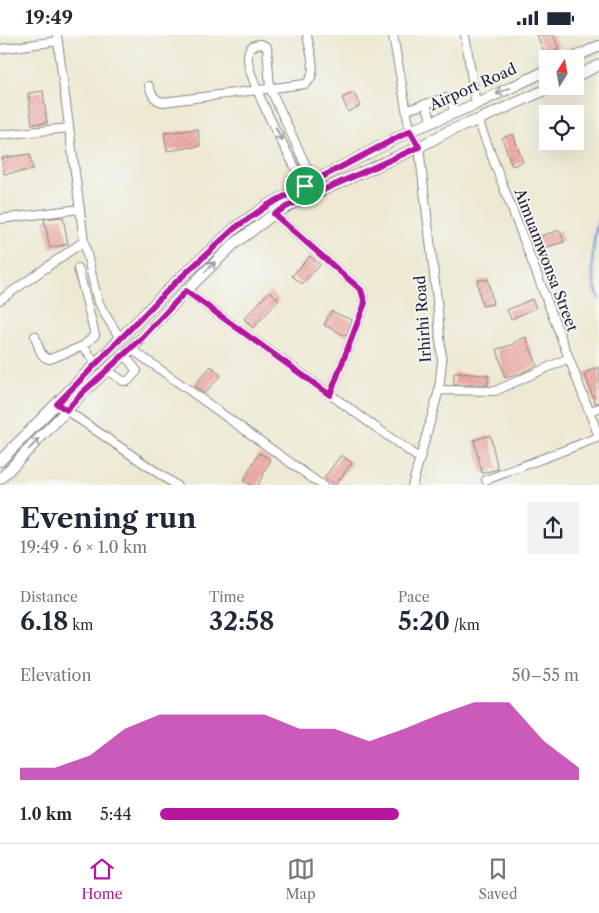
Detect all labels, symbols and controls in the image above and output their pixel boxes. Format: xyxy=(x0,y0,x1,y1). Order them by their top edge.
text: 19:49 xyxy=(25,6,73,29)
north arrow xyxy=(539,50,584,95)
map controls xyxy=(539,50,584,150)
street label: Airport Road xyxy=(425,59,519,115)
one-way arrow xyxy=(496,86,511,96)
button: locate xyxy=(539,105,584,150)
one-way arrow xyxy=(275,126,284,141)
pin xyxy=(284,165,326,207)
icon: arrive xyxy=(291,172,319,200)
street label: Aimuamwonsa Street xyxy=(510,185,583,335)
one-way arrow xyxy=(204,261,216,273)
street label: Irhirhi Road xyxy=(410,275,435,363)
one-way arrow xyxy=(28,438,40,450)
text: Evening run xyxy=(20,501,196,535)
button: share xyxy=(527,502,579,554)
text: 19:49 · 6 × 1.0 km xyxy=(20,537,147,557)
text: Distance xyxy=(20,588,78,606)
text: Time xyxy=(209,588,244,606)
text: Pace xyxy=(398,588,430,606)
text: 6.18 xyxy=(20,606,69,637)
text: 32:58 xyxy=(209,606,275,637)
text: 5:20 xyxy=(398,606,450,637)
text: km xyxy=(69,616,93,634)
text: /km xyxy=(450,616,480,634)
text: Elevation xyxy=(20,665,91,685)
text: 50–55 m xyxy=(512,665,579,685)
text: 1.0 km xyxy=(20,804,72,824)
text: 5:44 xyxy=(100,804,132,824)
tab: Home xyxy=(81,855,123,903)
tab: Map xyxy=(286,855,316,903)
tab: Saved xyxy=(479,855,517,903)

